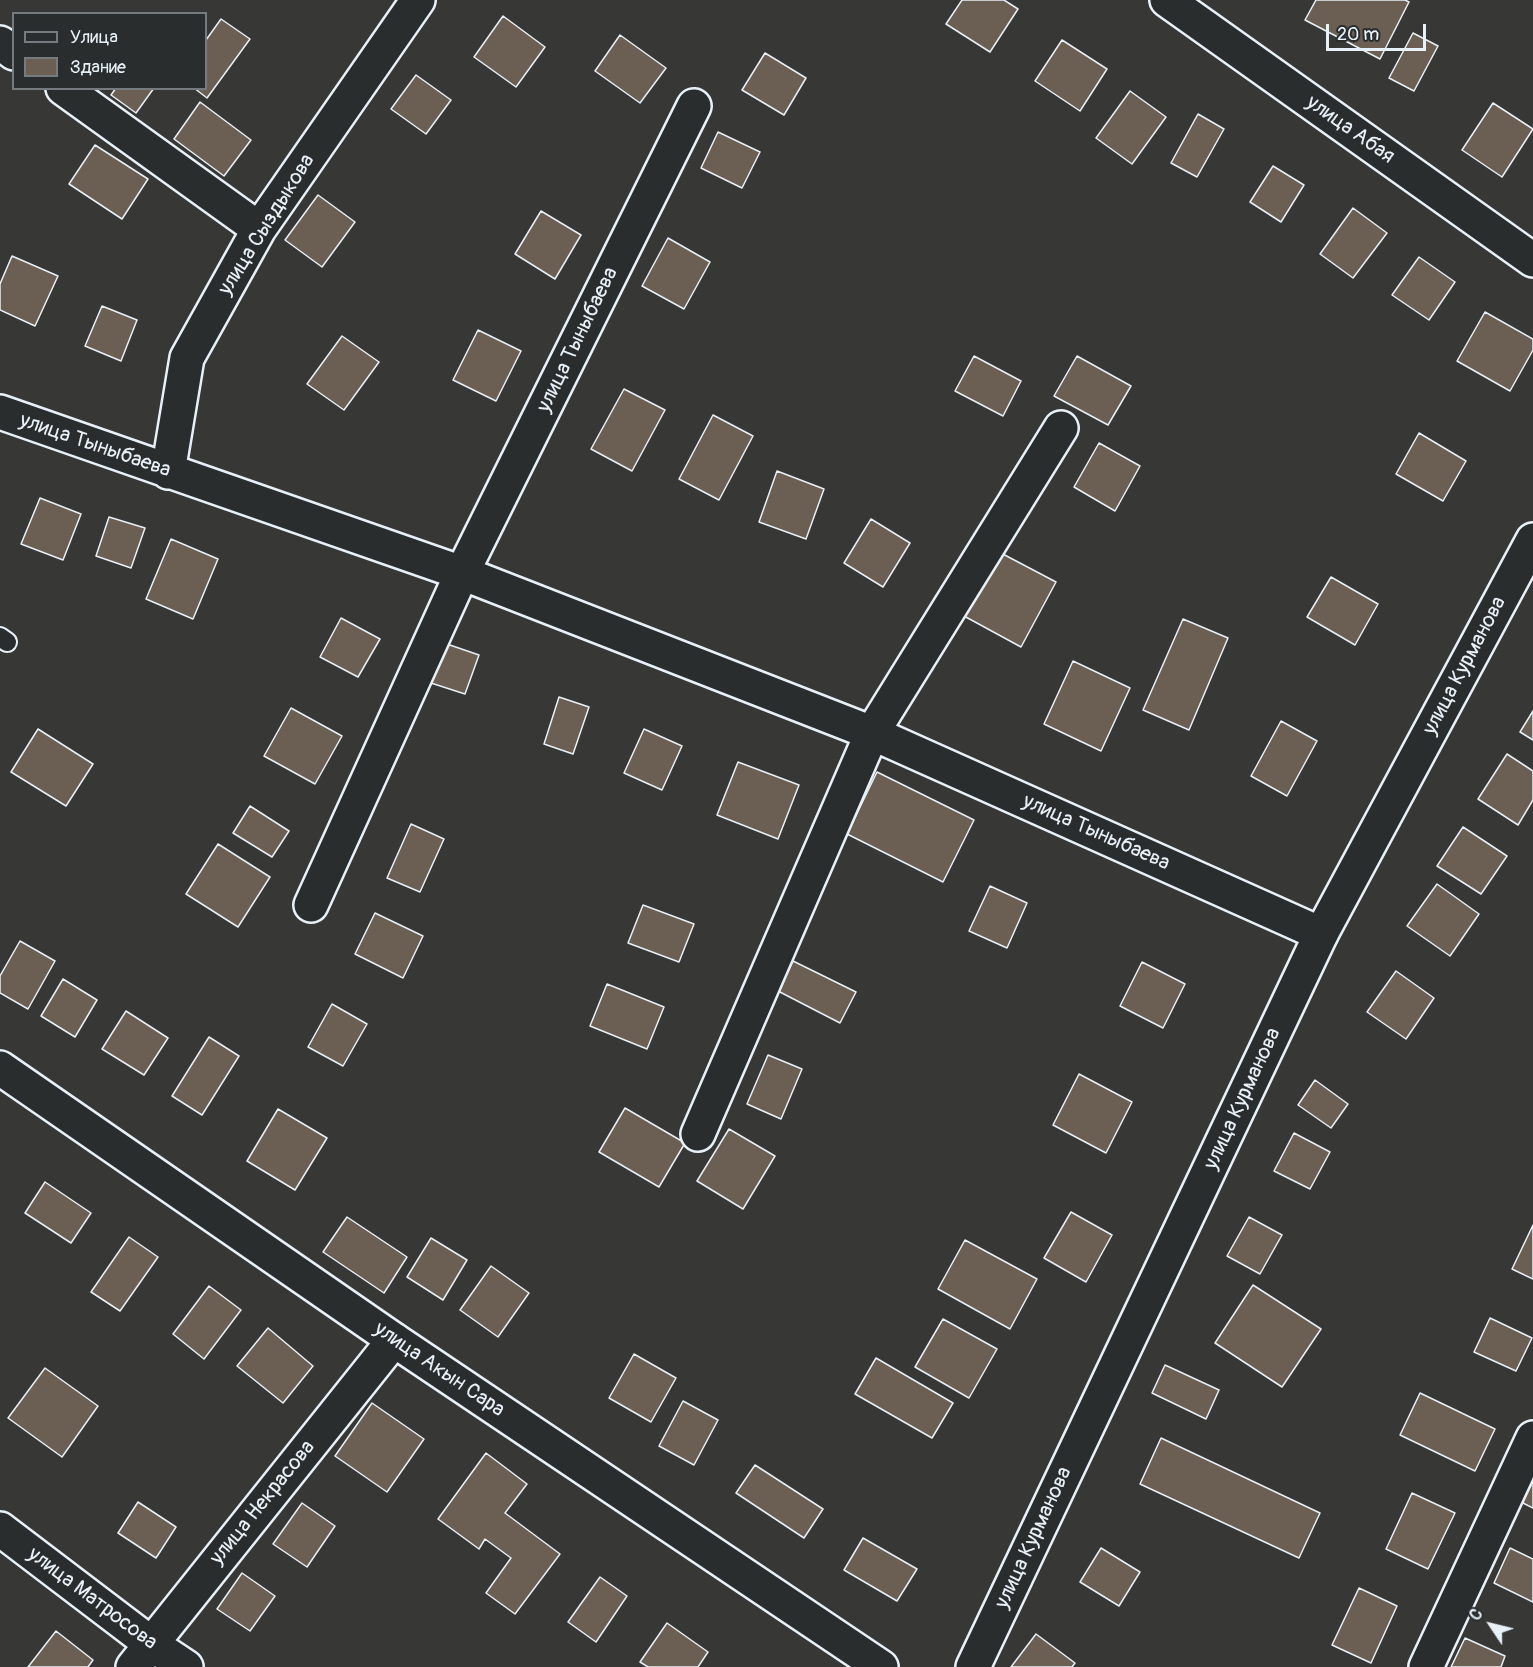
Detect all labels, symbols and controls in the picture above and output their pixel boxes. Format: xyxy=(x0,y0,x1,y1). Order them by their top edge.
legend xyxy=(12,12,207,90)
scale bar xyxy=(1329,12,1430,50)
text: 20 m xyxy=(1337,23,1379,46)
text: Улица xyxy=(70,26,118,49)
text: Здание xyxy=(70,56,126,79)
street label: улица Абая xyxy=(1301,90,1399,170)
street label: улица Сыздыкова xyxy=(213,150,321,300)
street label: улица Тыныбаева xyxy=(532,263,624,417)
street label: улица Тыныбаева xyxy=(16,408,174,484)
street label: улица Курманова xyxy=(1418,592,1512,740)
street label: улица Тыныбаева xyxy=(1019,789,1173,877)
street label: улица Курманова xyxy=(1199,1024,1287,1174)
street label: улица Акын Сара xyxy=(369,1317,509,1423)
street label: улица Некрасова xyxy=(205,1436,321,1570)
street label: улица Курманова xyxy=(990,1463,1078,1613)
street label: улица Матросова xyxy=(22,1542,162,1656)
north arrow xyxy=(1461,1595,1521,1655)
text: С xyxy=(1465,1605,1487,1624)

